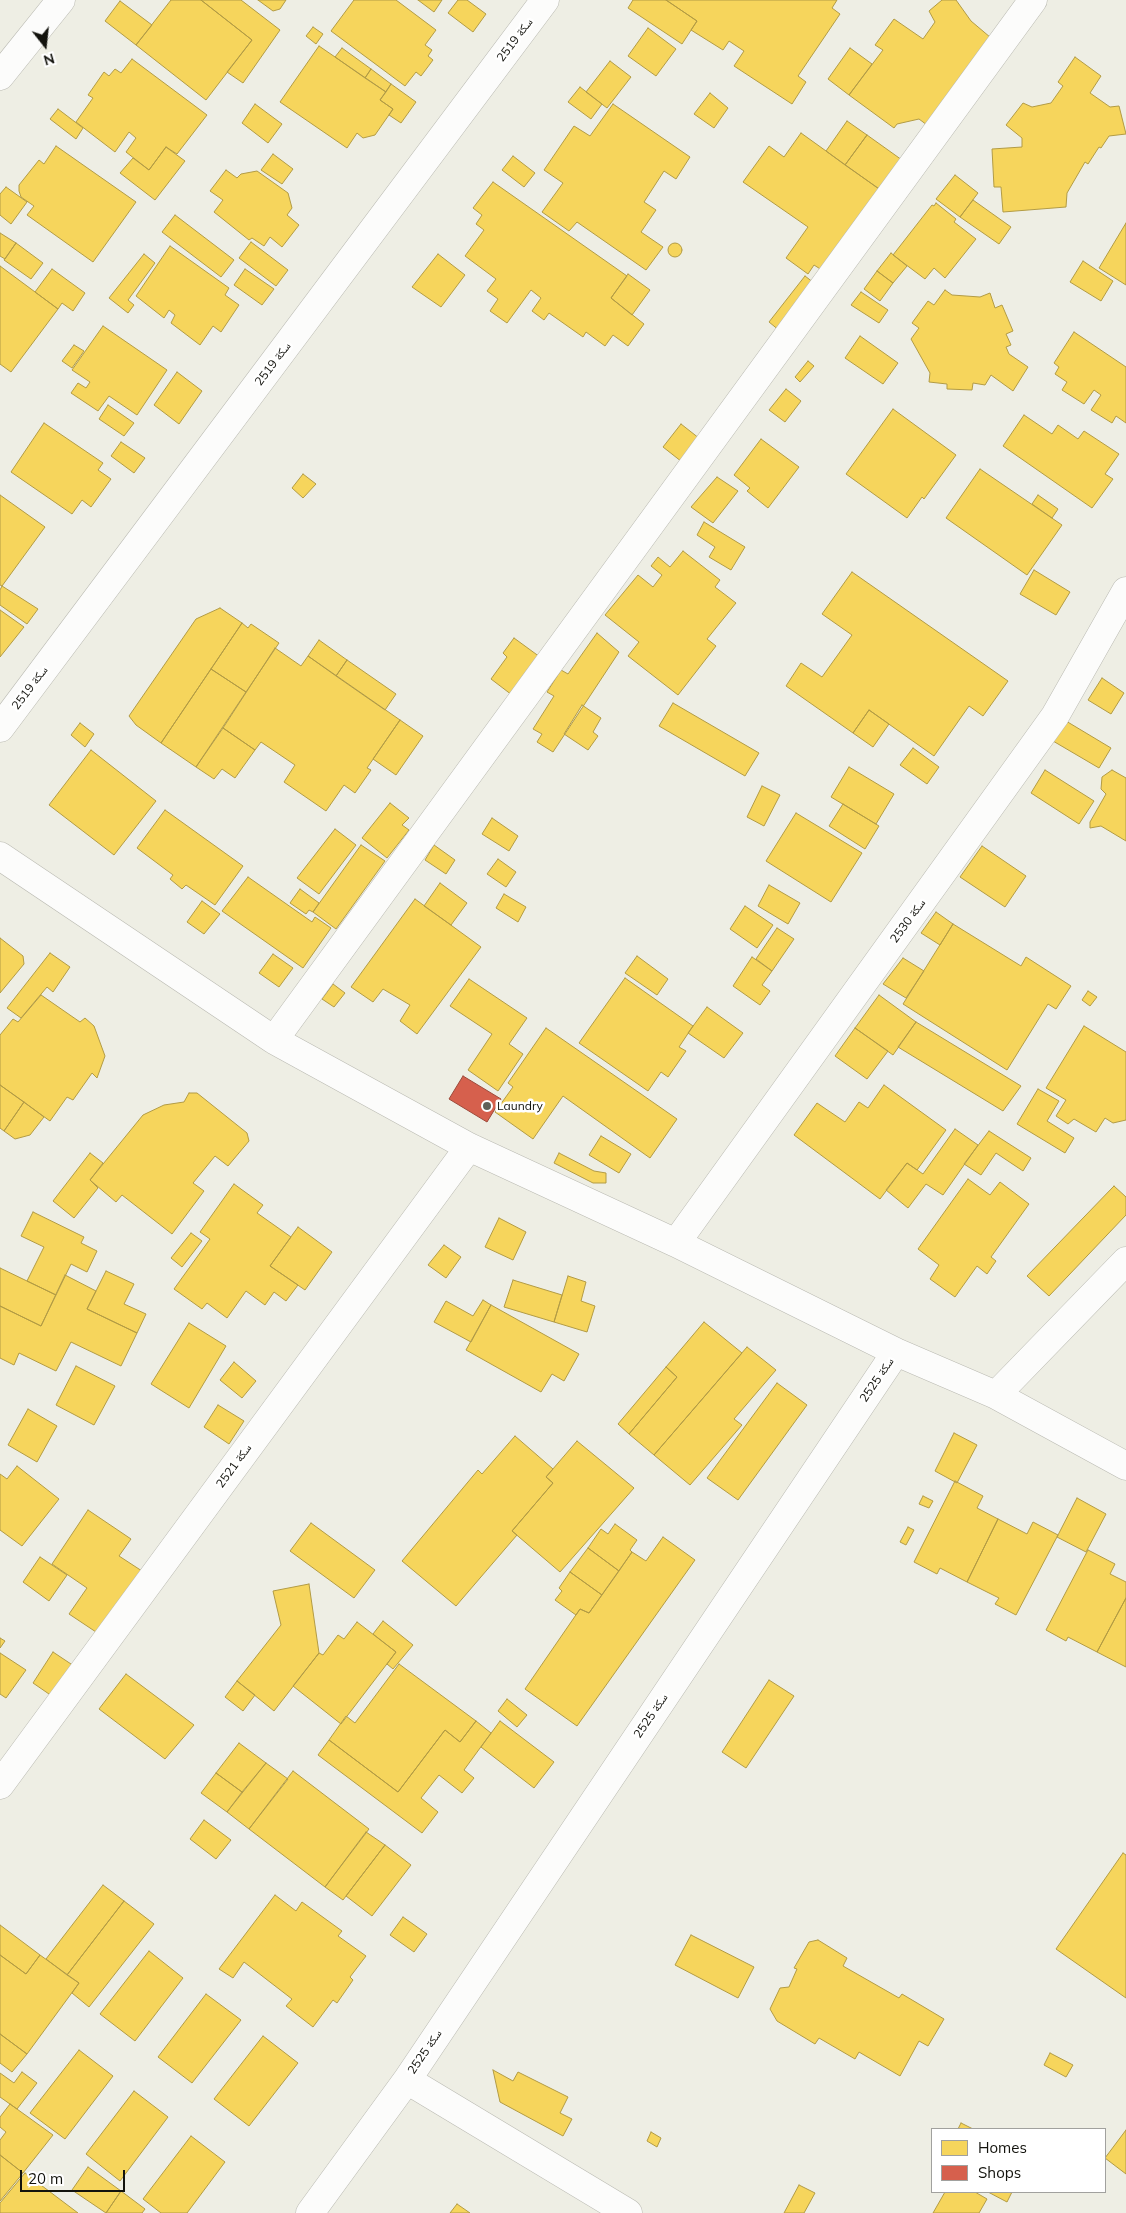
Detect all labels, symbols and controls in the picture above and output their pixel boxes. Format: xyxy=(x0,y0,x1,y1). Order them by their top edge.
street label: سكة 2519 xyxy=(494,15,536,65)
north arrow xyxy=(20,20,70,70)
text: N xyxy=(42,49,57,70)
street label: سكة 2519 xyxy=(252,339,294,389)
street label: سكة 2519 xyxy=(9,663,51,713)
street label: سكة 2530 xyxy=(887,896,929,946)
place label: Laundry xyxy=(497,1099,543,1113)
marker: Laundry xyxy=(481,1100,493,1112)
street label: سكة 2525 xyxy=(857,1355,897,1405)
street label: سكة 2521 xyxy=(213,1441,255,1491)
street label: سكة 2525 xyxy=(631,1691,671,1741)
street label: سكة 2525 xyxy=(405,2027,445,2077)
legend xyxy=(931,2128,1106,2193)
text: Homes xyxy=(978,2138,1027,2157)
scale bar xyxy=(22,2160,128,2192)
text: Shops xyxy=(978,2163,1021,2182)
text: 20 m xyxy=(28,2169,63,2188)

